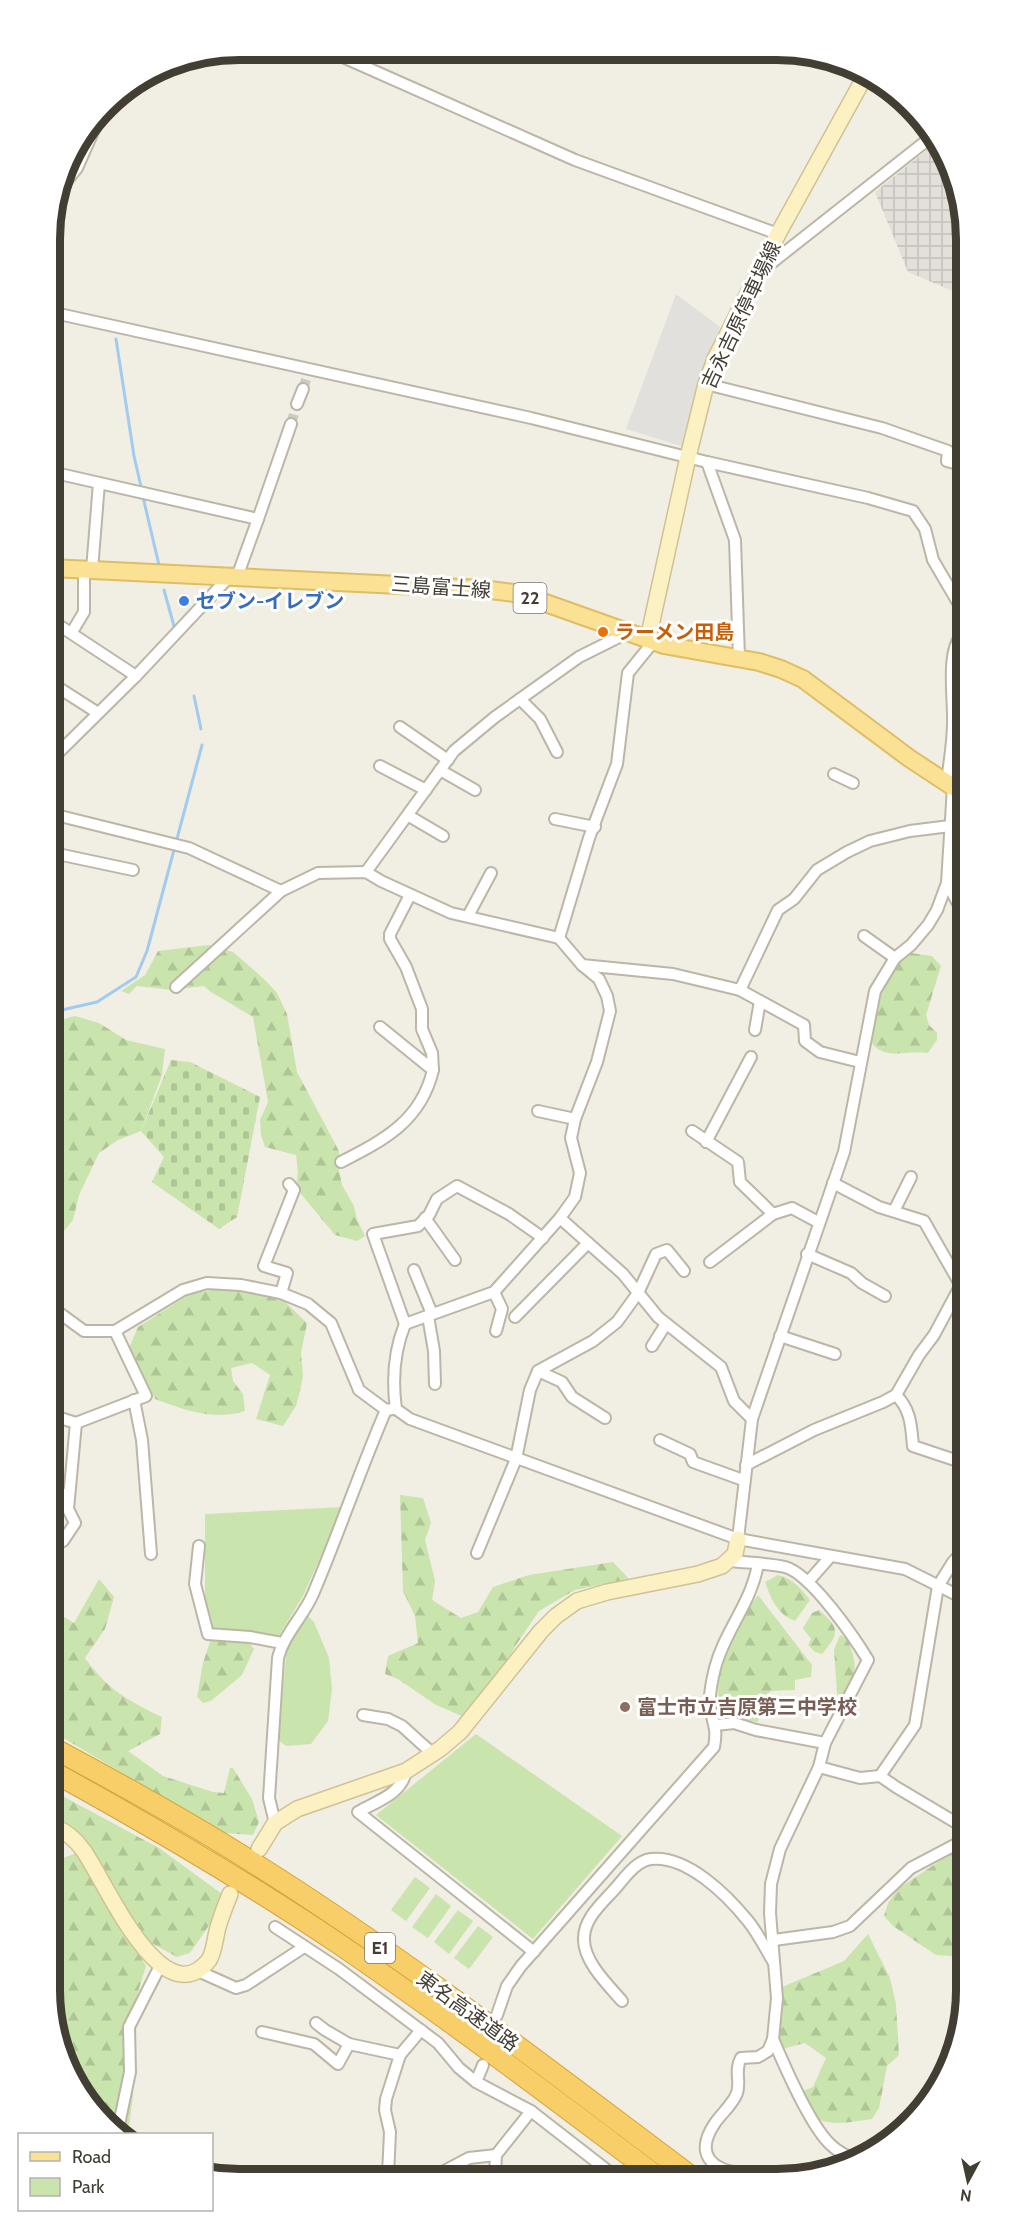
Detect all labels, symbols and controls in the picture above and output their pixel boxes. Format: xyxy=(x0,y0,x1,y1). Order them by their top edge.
street label: 吉永吉原停車場線 xyxy=(696,237,786,393)
street label: 三島富士線 xyxy=(390,572,492,602)
road number: 22 xyxy=(514,583,546,613)
place label: セブン-イレブン xyxy=(196,589,344,613)
marker: セブン-イレブン xyxy=(177,594,191,608)
place label: ラーメン田島 xyxy=(615,620,734,644)
marker: ラーメン田島 xyxy=(596,625,610,639)
place label: 富士市立吉原第三中学校 xyxy=(637,1695,857,1719)
marker: 富士市立吉原第三中学校 xyxy=(618,1700,632,1714)
road number: E1 xyxy=(365,1933,395,1963)
street label: 東名高速道路 xyxy=(412,1966,524,2056)
legend xyxy=(18,2133,213,2211)
text: Road xyxy=(72,2146,111,2168)
north arrow xyxy=(938,2151,998,2211)
text: Park xyxy=(72,2176,105,2198)
text: N xyxy=(959,2185,973,2206)

